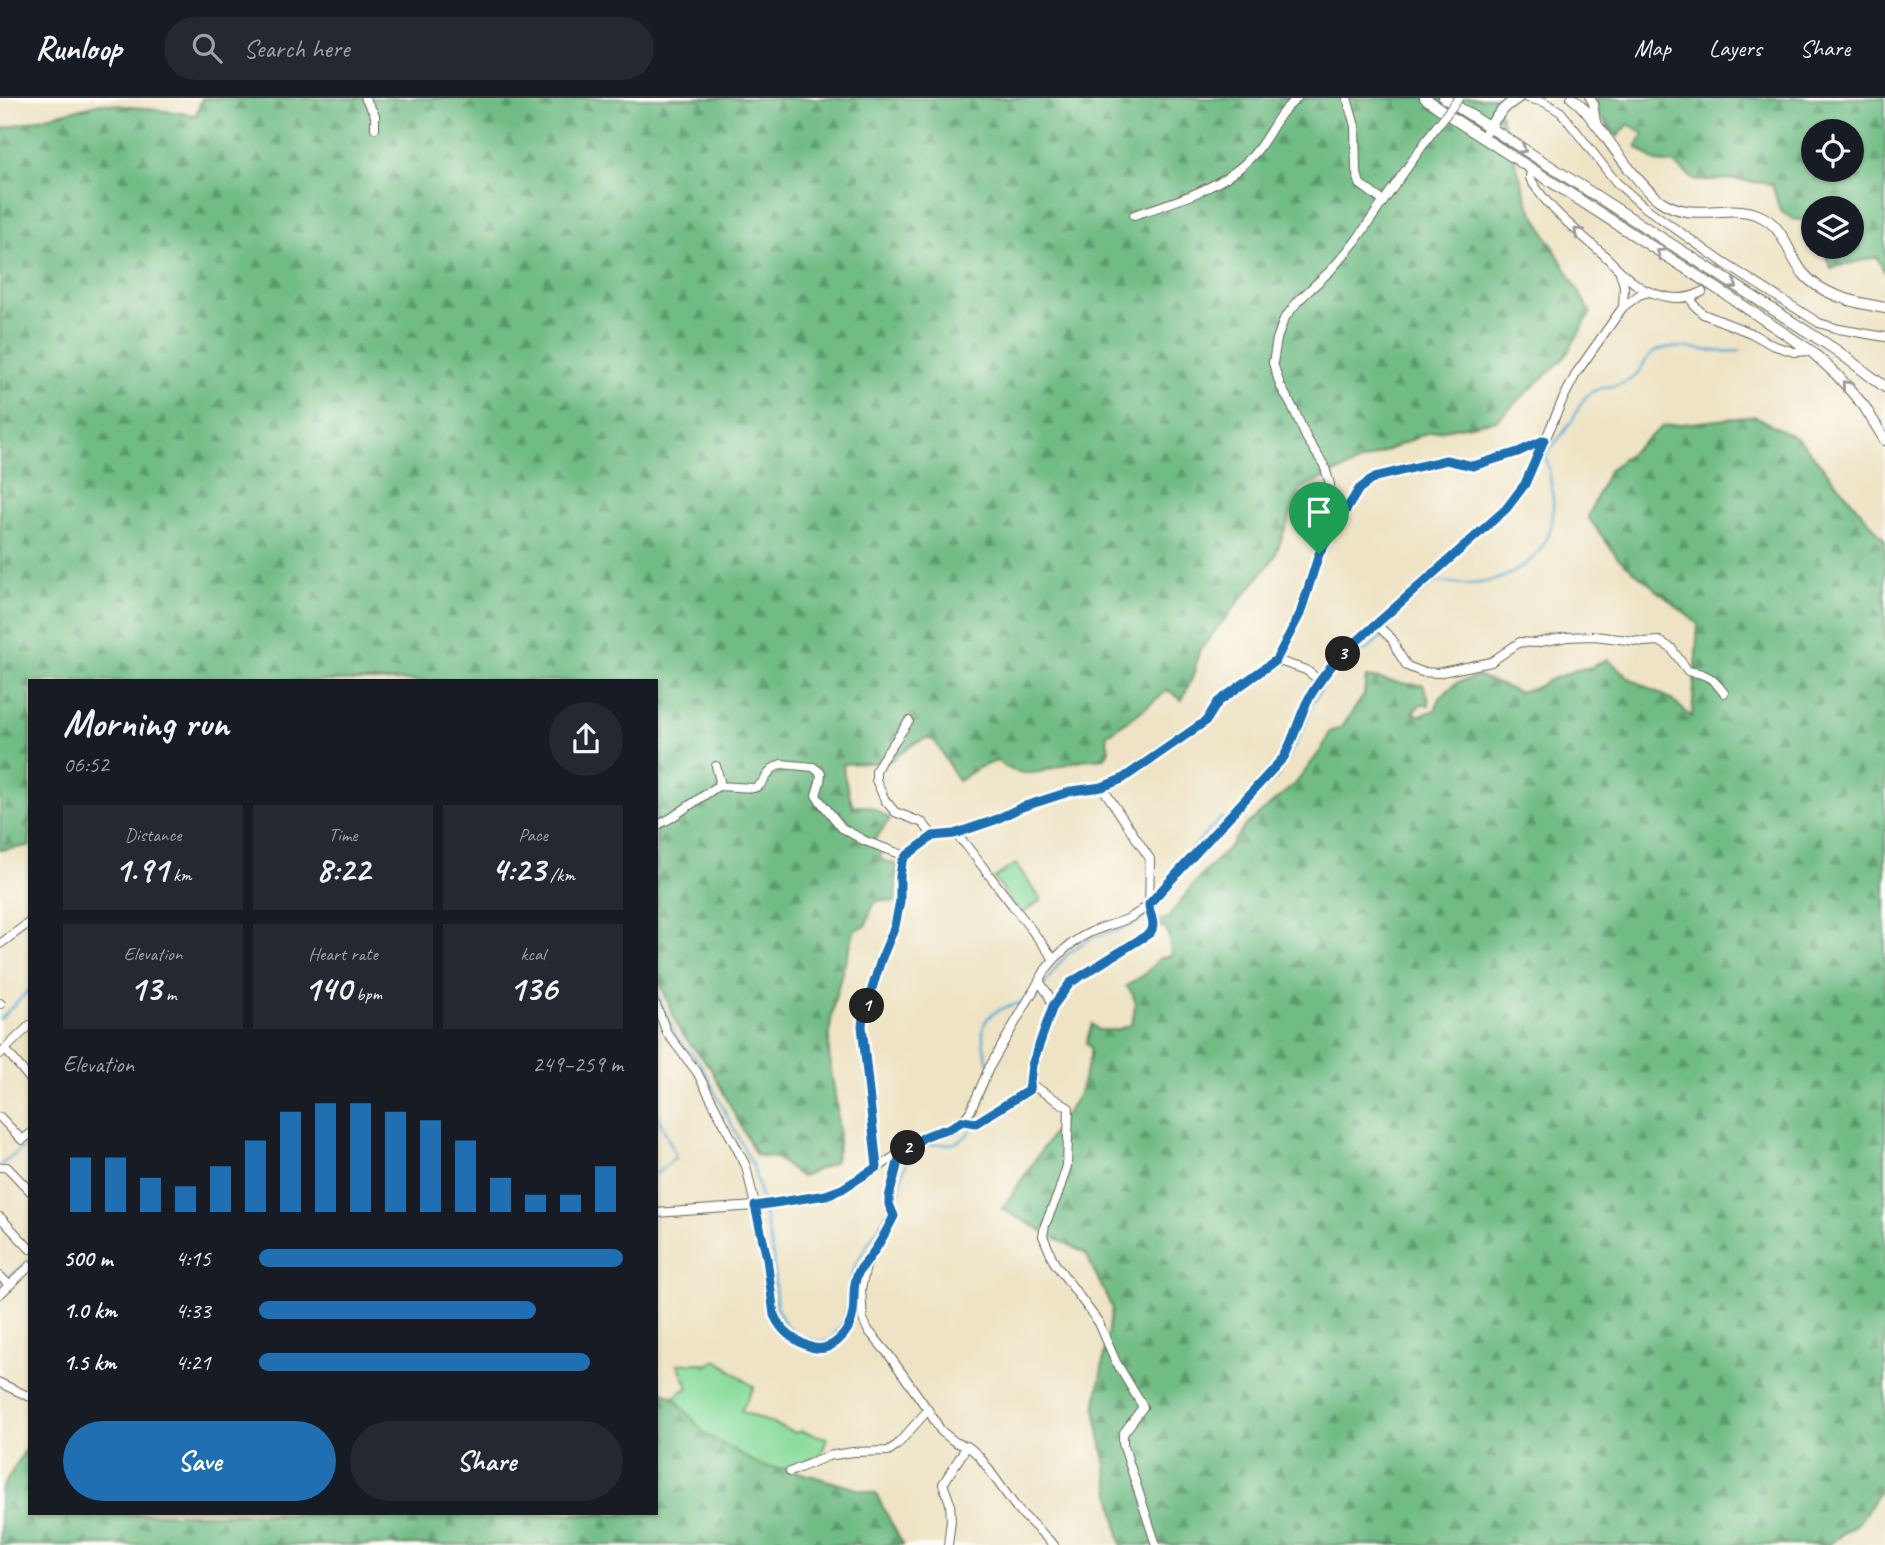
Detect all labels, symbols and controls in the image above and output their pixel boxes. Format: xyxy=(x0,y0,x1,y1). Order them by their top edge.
search box xyxy=(164,17,654,80)
text: Runloop xyxy=(35,27,122,69)
icon: search xyxy=(188,29,226,67)
text: Search here xyxy=(244,32,349,65)
text: Map xyxy=(1634,33,1671,63)
text: Layers xyxy=(1709,33,1762,63)
text: Share xyxy=(1800,33,1850,63)
map controls xyxy=(1801,119,1864,259)
button: locate xyxy=(1801,119,1864,182)
one-way arrow xyxy=(1514,141,1527,154)
button: layers xyxy=(1801,196,1864,259)
one-way arrow xyxy=(1573,228,1586,240)
one-way arrow xyxy=(1656,248,1669,261)
one-way arrow xyxy=(1726,277,1739,290)
one-way arrow xyxy=(1842,380,1854,393)
pin xyxy=(1289,482,1349,554)
icon: arrive xyxy=(1300,493,1338,531)
pin: 3 xyxy=(1326,636,1360,672)
text: 3 xyxy=(1338,641,1347,665)
text: Morning run xyxy=(63,700,229,747)
button: share xyxy=(549,702,623,776)
text: 06:52 xyxy=(63,750,109,779)
text: Distance xyxy=(125,823,181,847)
text: Time xyxy=(328,823,358,847)
text: Pace xyxy=(518,823,548,847)
text: 1.91 xyxy=(115,847,168,892)
text: 8:22 xyxy=(316,847,370,892)
text: 4:23 xyxy=(491,847,545,892)
text: km xyxy=(168,863,191,887)
text: /km xyxy=(545,863,575,887)
text: Elevation xyxy=(124,942,182,966)
text: Heart rate xyxy=(308,942,378,966)
text: kcal xyxy=(520,942,546,966)
text: 13 xyxy=(130,966,161,1011)
text: 140 xyxy=(304,966,351,1011)
text: 136 xyxy=(509,966,557,1011)
text: m xyxy=(161,982,176,1006)
text: bpm xyxy=(351,982,382,1006)
pin: 1 xyxy=(850,988,884,1024)
text: 1 xyxy=(862,993,871,1017)
text: Elevation xyxy=(63,1050,134,1079)
text: 249–259 m xyxy=(532,1050,623,1079)
pin: 2 xyxy=(890,1130,926,1166)
text: 2 xyxy=(903,1135,912,1159)
text: 500 m xyxy=(63,1244,112,1273)
text: 4:15 xyxy=(175,1244,211,1273)
text: 1.0 km xyxy=(63,1296,117,1325)
text: 4:33 xyxy=(175,1296,211,1325)
text: 1.5 km xyxy=(63,1348,116,1377)
text: 4:21 xyxy=(175,1348,211,1377)
button: Save xyxy=(63,1421,336,1501)
button: Share xyxy=(350,1421,623,1501)

